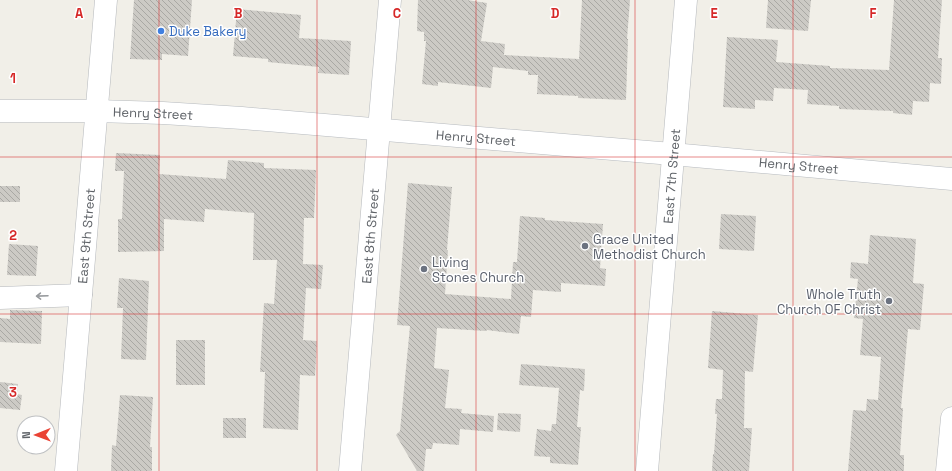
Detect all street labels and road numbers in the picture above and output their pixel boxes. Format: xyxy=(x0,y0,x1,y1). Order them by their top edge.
street label: Henry Street xyxy=(113,103,194,123)
street label: Henry Street xyxy=(435,126,517,149)
street label: East 7th Street xyxy=(659,128,684,224)
street label: Henry Street xyxy=(758,153,840,177)
street label: East 9th Street xyxy=(73,187,98,284)
street label: East 8th Street xyxy=(357,187,383,284)

